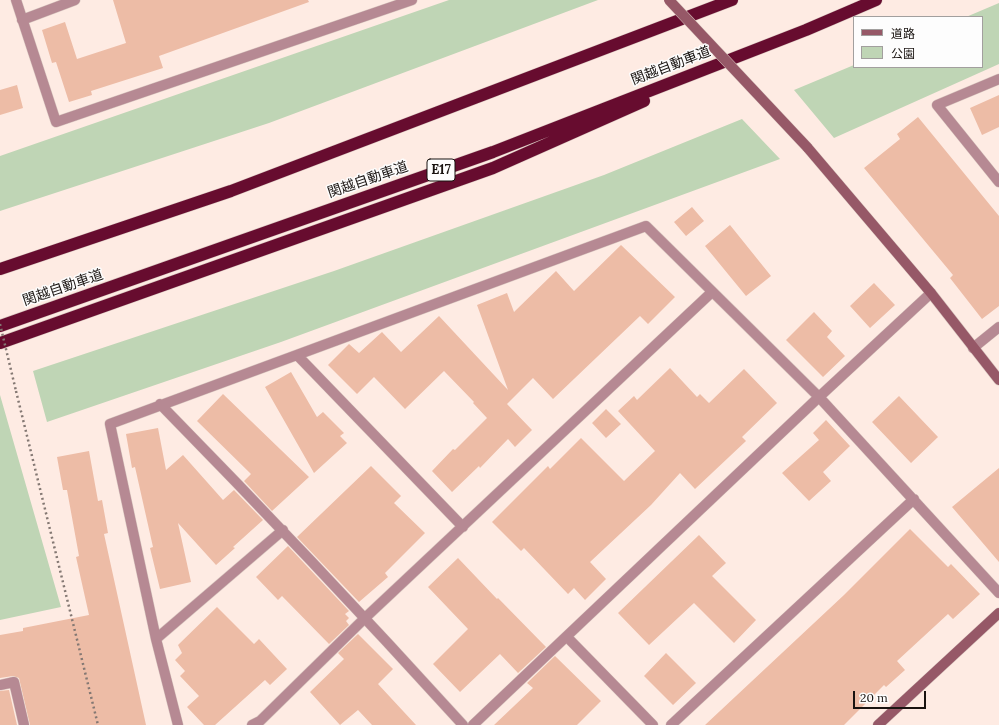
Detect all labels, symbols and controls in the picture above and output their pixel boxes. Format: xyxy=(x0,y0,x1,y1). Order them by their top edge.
legend xyxy=(853,16,983,68)
text: 道路 xyxy=(891,26,915,41)
street label: 関越自動車道 xyxy=(629,43,713,89)
text: 公園 xyxy=(891,46,915,61)
street label: 関越自動車道 xyxy=(326,158,410,202)
road number: E17 xyxy=(427,159,455,181)
street label: 関越自動車道 xyxy=(21,266,105,310)
scale bar xyxy=(855,683,928,709)
text: 20 m xyxy=(860,690,888,705)

